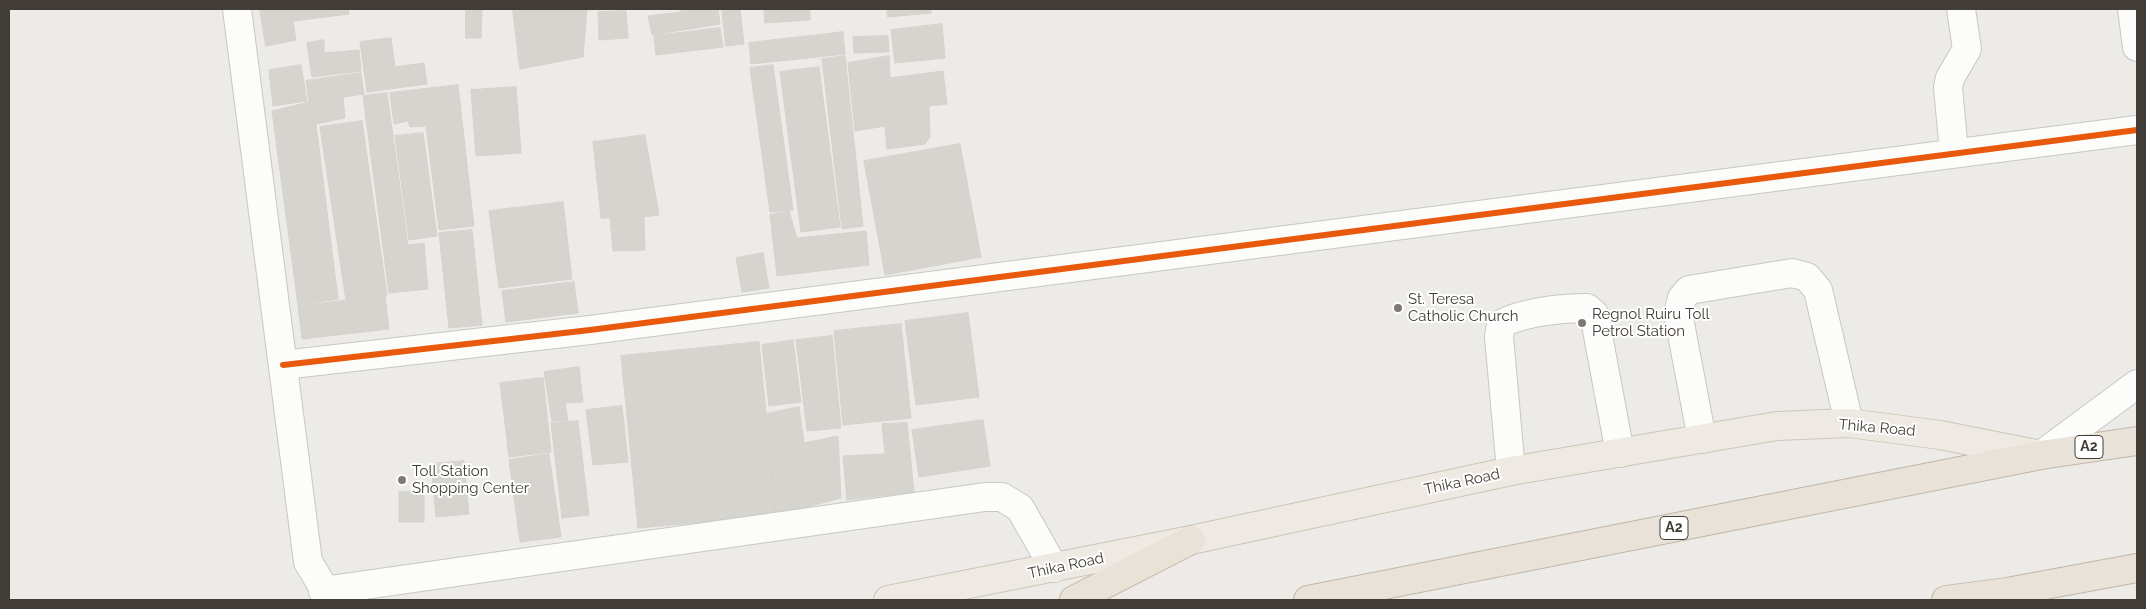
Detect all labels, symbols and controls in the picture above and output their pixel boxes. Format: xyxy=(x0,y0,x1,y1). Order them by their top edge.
place label: St. Teresa Catholic Church xyxy=(1408,290,1518,325)
marker: St. Teresa Catholic Church xyxy=(1392,302,1404,314)
place label: Regnol Ruiru Toll Petrol Station xyxy=(1592,305,1710,340)
marker: Regnol Ruiru Toll Petrol Station xyxy=(1576,317,1588,329)
street label: Thika Road xyxy=(1838,416,1916,440)
road number: A2 xyxy=(2075,436,2103,458)
place label: Toll Station Shopping Center xyxy=(412,462,529,497)
street label: Thika Road xyxy=(1422,465,1502,499)
marker: Toll Station Shopping Center xyxy=(396,474,408,486)
road number: A2 xyxy=(1660,516,1688,540)
street label: Thika Road xyxy=(1026,549,1106,583)

